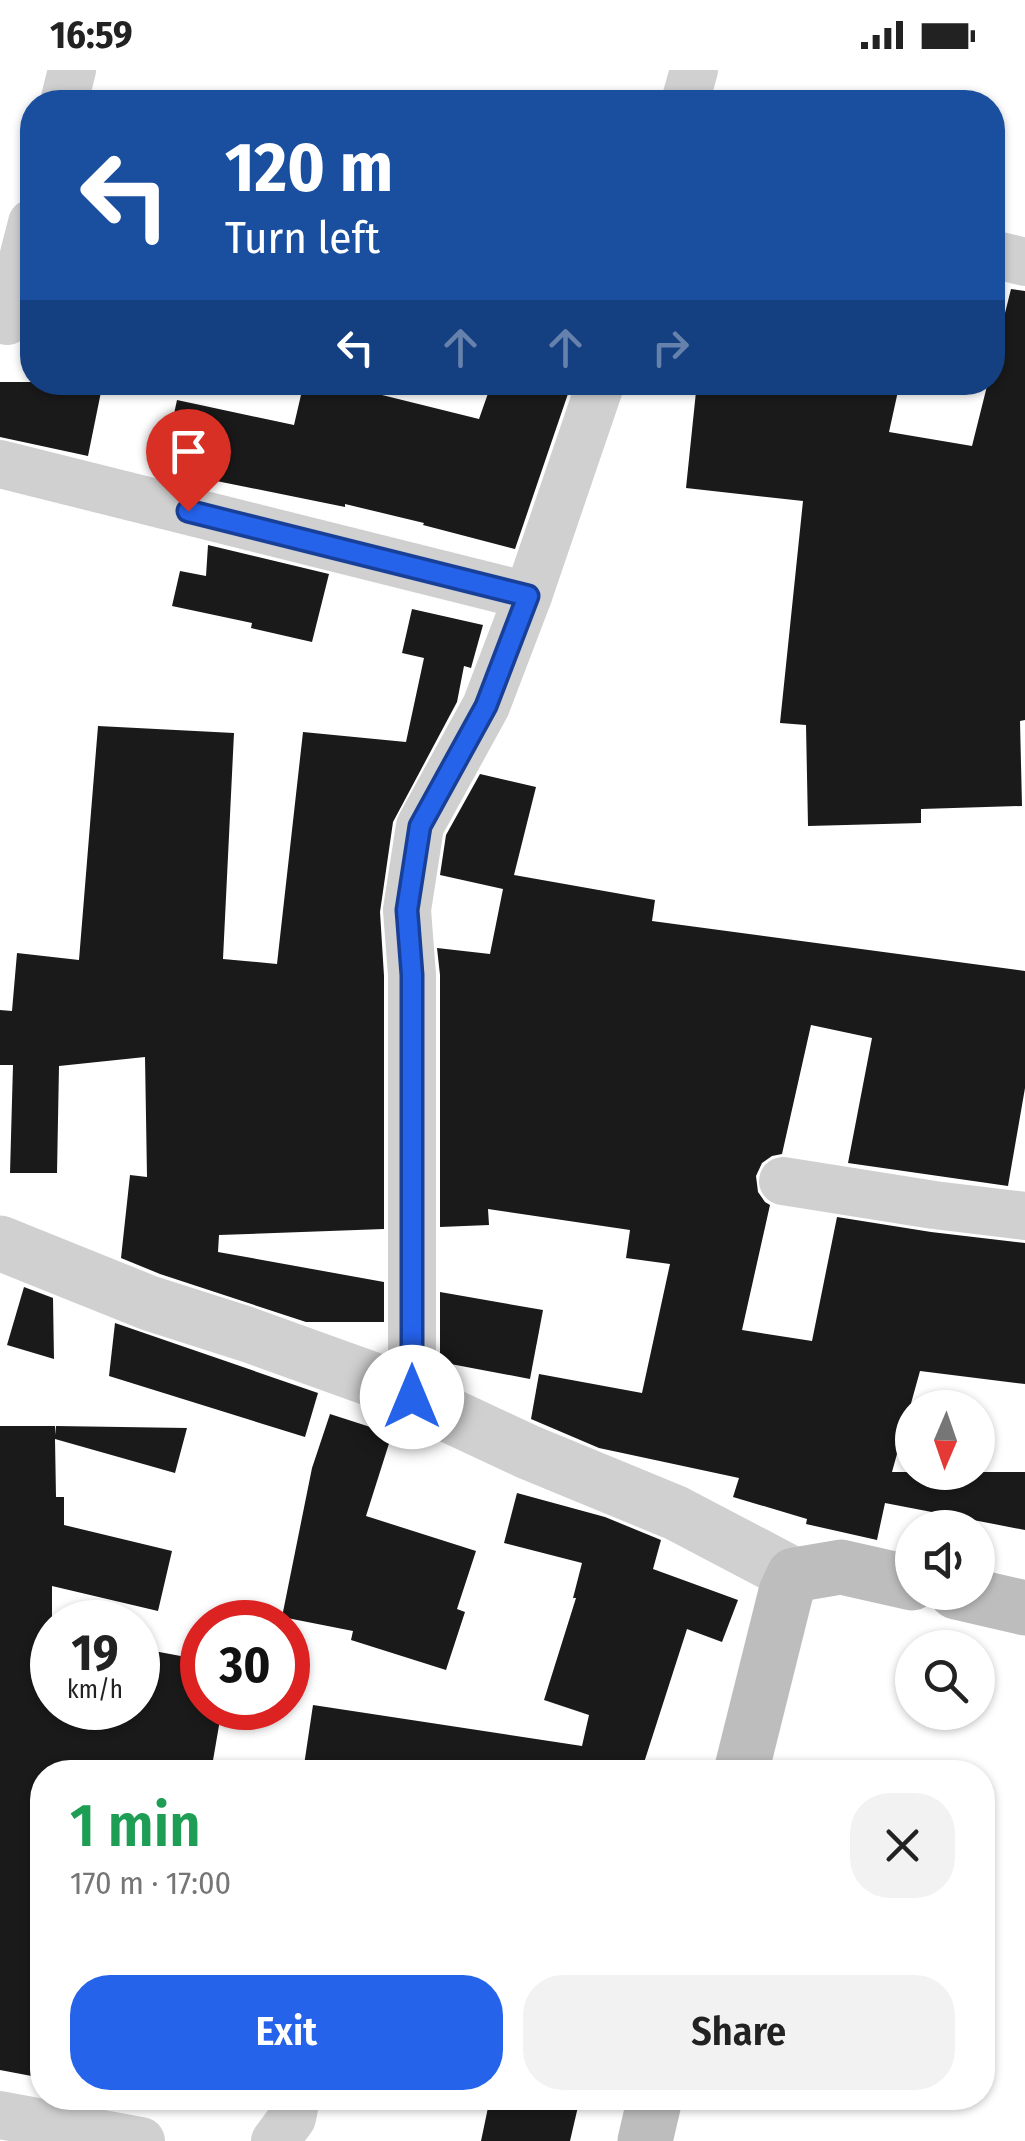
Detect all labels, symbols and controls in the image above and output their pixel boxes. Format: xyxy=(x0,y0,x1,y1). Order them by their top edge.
text: 16:59 xyxy=(50,12,133,58)
text: 120 m xyxy=(225,126,393,210)
icon: left xyxy=(60,130,190,260)
text: Turn left xyxy=(225,211,380,265)
icon: left xyxy=(328,320,383,375)
icon: ahead xyxy=(433,320,488,375)
icon: ahead xyxy=(538,320,593,375)
icon: right xyxy=(643,320,698,375)
pin xyxy=(146,409,231,512)
icon: arrive xyxy=(161,424,216,479)
position arrow xyxy=(360,1345,464,1449)
north arrow xyxy=(895,1390,995,1490)
map controls xyxy=(895,1390,995,1730)
button: sound xyxy=(895,1510,995,1610)
speed limit sign: 30 xyxy=(180,1600,310,1730)
text: 19 xyxy=(71,1623,118,1683)
button: search xyxy=(895,1630,995,1730)
text: km/h xyxy=(67,1675,123,1705)
text: 1 min xyxy=(70,1790,201,1862)
button: close xyxy=(850,1793,955,1898)
text: 170 m · 17:00 xyxy=(70,1864,231,1902)
button: Exit xyxy=(70,1975,503,2090)
button: Share xyxy=(523,1975,955,2090)

